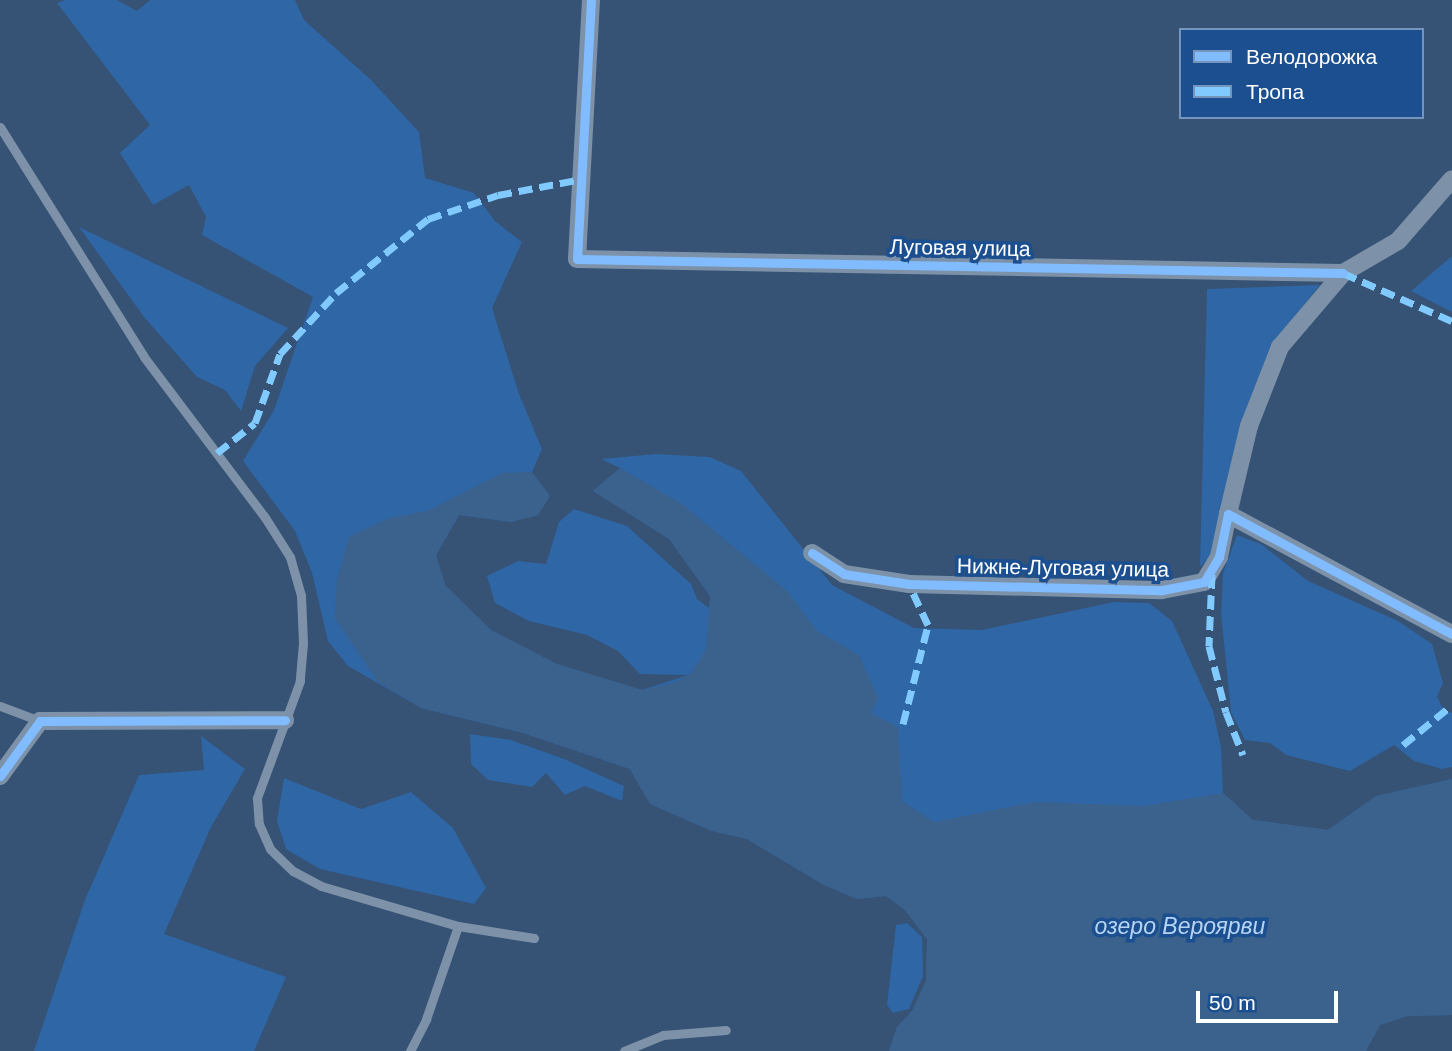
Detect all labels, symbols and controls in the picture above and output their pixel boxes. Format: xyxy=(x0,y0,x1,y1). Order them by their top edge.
legend xyxy=(1179,28,1424,119)
text: Велодорожка xyxy=(1246,45,1377,68)
text: Тропа xyxy=(1246,80,1304,103)
street label: Луговая улица xyxy=(889,234,1031,262)
street label: Нижне-Луговая улица xyxy=(957,554,1169,582)
water label: озеро Вероярви xyxy=(1095,912,1265,940)
scale bar xyxy=(1200,978,1342,1022)
text: 50 m xyxy=(1209,991,1256,1014)

